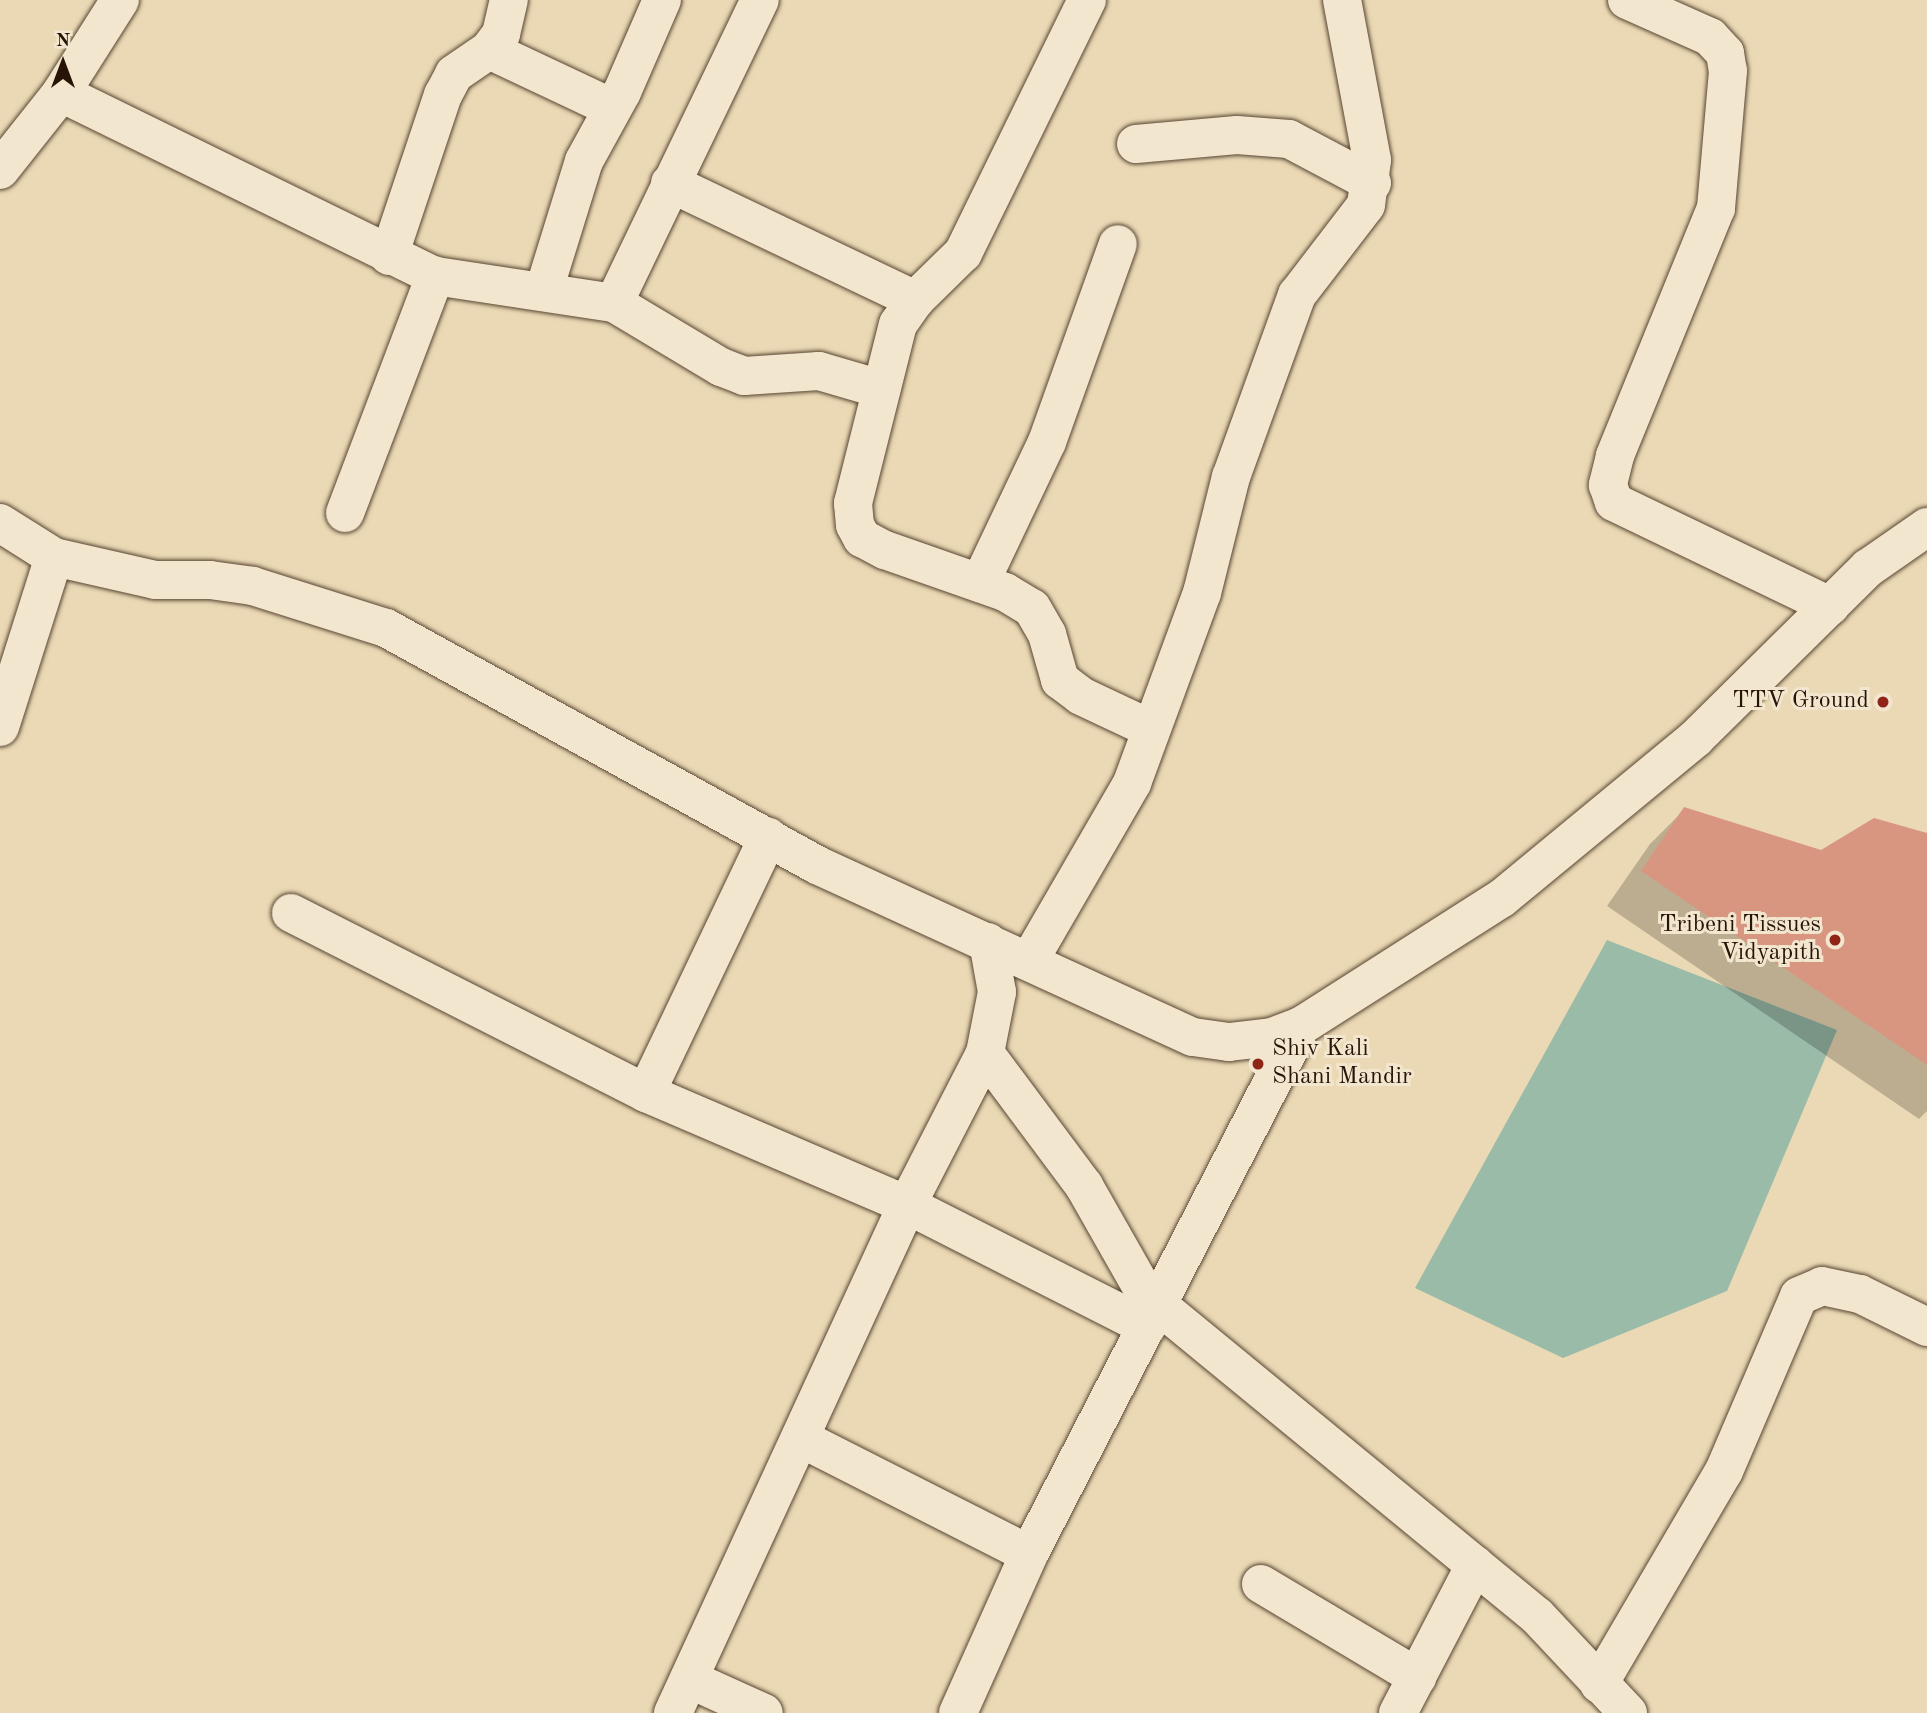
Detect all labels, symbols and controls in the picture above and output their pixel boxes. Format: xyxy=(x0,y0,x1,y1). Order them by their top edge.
north arrow xyxy=(28,28,98,98)
text: N xyxy=(56,32,70,51)
place label: TTV Ground xyxy=(1732,688,1869,716)
marker: TTV Ground xyxy=(1875,694,1891,710)
place label: Tribeni Tissues Vidyapith xyxy=(1659,912,1821,968)
marker: Tribeni Tissues Vidyapith xyxy=(1827,932,1843,948)
place label: Shiv Kali Shani Mandir xyxy=(1272,1036,1412,1092)
marker: Shiv Kali Shani Mandir xyxy=(1250,1056,1266,1072)

